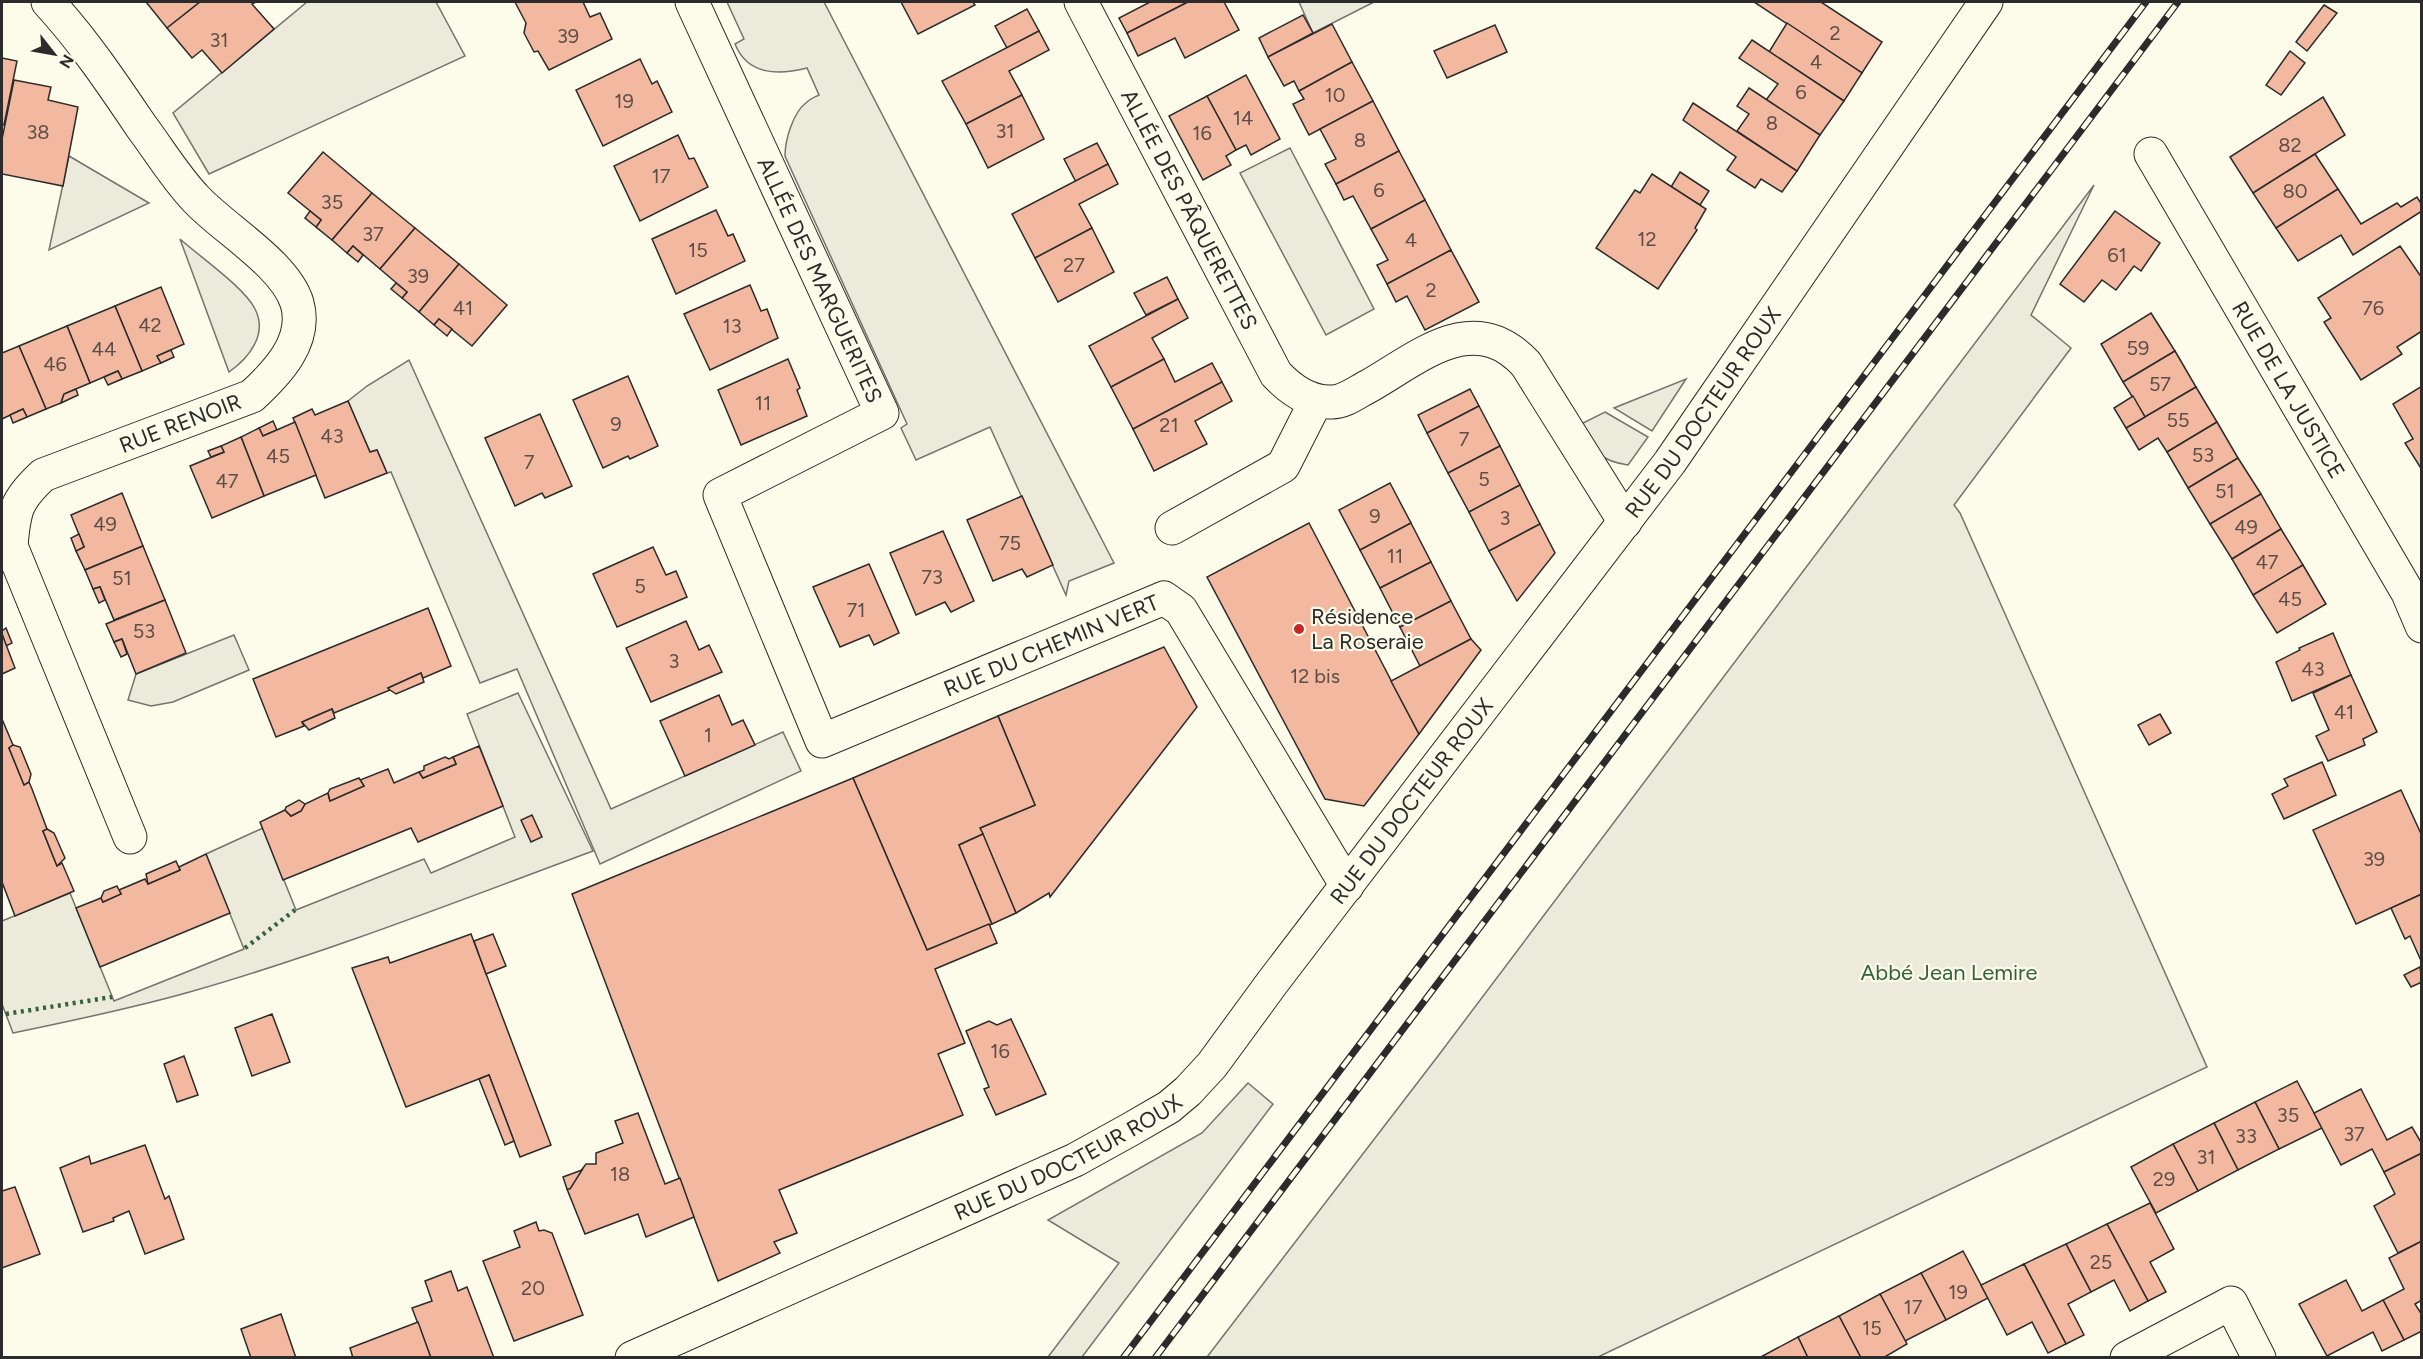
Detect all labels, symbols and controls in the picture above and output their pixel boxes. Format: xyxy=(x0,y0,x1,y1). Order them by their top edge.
house number: 2 xyxy=(1829,21,1841,45)
north arrow xyxy=(24,24,84,84)
house number: 39 xyxy=(557,24,579,48)
house number: 31 xyxy=(209,28,229,52)
house number: 4 xyxy=(1810,50,1822,74)
text: N xyxy=(55,51,78,72)
house number: 6 xyxy=(1795,80,1807,104)
house number: 10 xyxy=(1324,83,1346,107)
street label: ALLÉE DES PÂQUERETTES xyxy=(1115,85,1263,334)
house number: 19 xyxy=(614,89,634,113)
house number: 14 xyxy=(1233,106,1253,130)
house number: 8 xyxy=(1766,111,1778,135)
house number: 31 xyxy=(995,119,1015,143)
house number: 38 xyxy=(26,120,50,144)
house number: 16 xyxy=(1192,121,1212,145)
house number: 8 xyxy=(1354,128,1366,152)
house number: 82 xyxy=(2278,133,2302,157)
street label: ALLÉE DES MARGUERITES xyxy=(752,153,888,407)
house number: 17 xyxy=(652,164,671,188)
house number: 6 xyxy=(1373,178,1385,202)
house number: 80 xyxy=(2282,179,2308,203)
house number: 35 xyxy=(321,190,343,214)
house number: 37 xyxy=(362,222,384,246)
house number: 12 xyxy=(1637,227,1657,251)
house number: 4 xyxy=(1405,228,1417,252)
house number: 15 xyxy=(688,238,708,262)
house number: 61 xyxy=(2107,243,2127,267)
house number: 27 xyxy=(1063,253,1085,277)
house number: 39 xyxy=(407,264,429,288)
house number: 2 xyxy=(1425,278,1437,302)
house number: 41 xyxy=(453,296,473,320)
street label: RUE DE LA JUSTICE xyxy=(2226,296,2351,483)
house number: 76 xyxy=(2362,296,2384,320)
street label: RUE DU DOCTEUR ROUX xyxy=(1619,301,1787,523)
house number: 42 xyxy=(138,313,162,337)
house number: 13 xyxy=(722,314,742,338)
house number: 59 xyxy=(2127,336,2149,360)
house number: 44 xyxy=(92,337,116,361)
house number: 46 xyxy=(43,352,67,376)
house number: 57 xyxy=(2149,372,2171,396)
street label: RUE RENOIR xyxy=(115,388,245,459)
house number: 11 xyxy=(755,391,771,415)
house number: 55 xyxy=(2167,408,2190,432)
house number: 9 xyxy=(610,412,622,436)
house number: 21 xyxy=(1159,413,1179,437)
house number: 43 xyxy=(320,424,344,448)
house number: 7 xyxy=(1459,427,1470,451)
house number: 53 xyxy=(2192,443,2214,467)
house number: 45 xyxy=(266,444,290,468)
house number: 7 xyxy=(524,450,535,474)
house number: 5 xyxy=(1478,467,1490,491)
house number: 47 xyxy=(215,469,239,493)
house number: 51 xyxy=(2215,479,2235,503)
house number: 9 xyxy=(1369,504,1381,528)
house number: 3 xyxy=(1500,506,1510,530)
house number: 49 xyxy=(93,512,117,536)
house number: 49 xyxy=(2234,515,2258,539)
house number: 75 xyxy=(999,531,1021,555)
house number: 11 xyxy=(1387,544,1403,568)
house number: 47 xyxy=(2255,550,2279,574)
house number: 73 xyxy=(921,565,943,589)
house number: 51 xyxy=(112,566,132,590)
house number: 5 xyxy=(634,574,646,598)
house number: 45 xyxy=(2278,587,2302,611)
street label: RUE DU CHEMIN VERT xyxy=(940,589,1163,703)
house number: 71 xyxy=(847,598,866,622)
place label: Résidence La Roseraie xyxy=(1311,603,1424,655)
house number: 53 xyxy=(133,619,155,643)
marker: Résidence La Roseraie xyxy=(1292,622,1306,636)
house number: 3 xyxy=(669,649,679,673)
house number: 43 xyxy=(2301,657,2325,681)
house number: 12 bis xyxy=(1290,664,1340,688)
street label: RUE DU DOCTEUR ROUX xyxy=(1324,693,1499,910)
house number: 41 xyxy=(2334,700,2354,724)
house number: 1 xyxy=(704,723,712,747)
house number: 39 xyxy=(2363,847,2385,871)
park label: Abbé Jean Lemire xyxy=(1860,959,2038,986)
house number: 16 xyxy=(990,1039,1010,1063)
street label: RUE DU DOCTEUR ROUX xyxy=(950,1088,1188,1226)
house number: 35 xyxy=(2277,1103,2299,1127)
house number: 37 xyxy=(2343,1122,2365,1146)
house number: 33 xyxy=(2235,1124,2257,1148)
house number: 31 xyxy=(2196,1145,2216,1169)
house number: 18 xyxy=(610,1162,630,1186)
house number: 29 xyxy=(2153,1167,2175,1191)
house number: 25 xyxy=(2090,1250,2112,1274)
house number: 20 xyxy=(521,1276,545,1300)
house number: 19 xyxy=(1948,1280,1968,1304)
house number: 17 xyxy=(1904,1295,1923,1319)
house number: 15 xyxy=(1862,1316,1882,1340)

